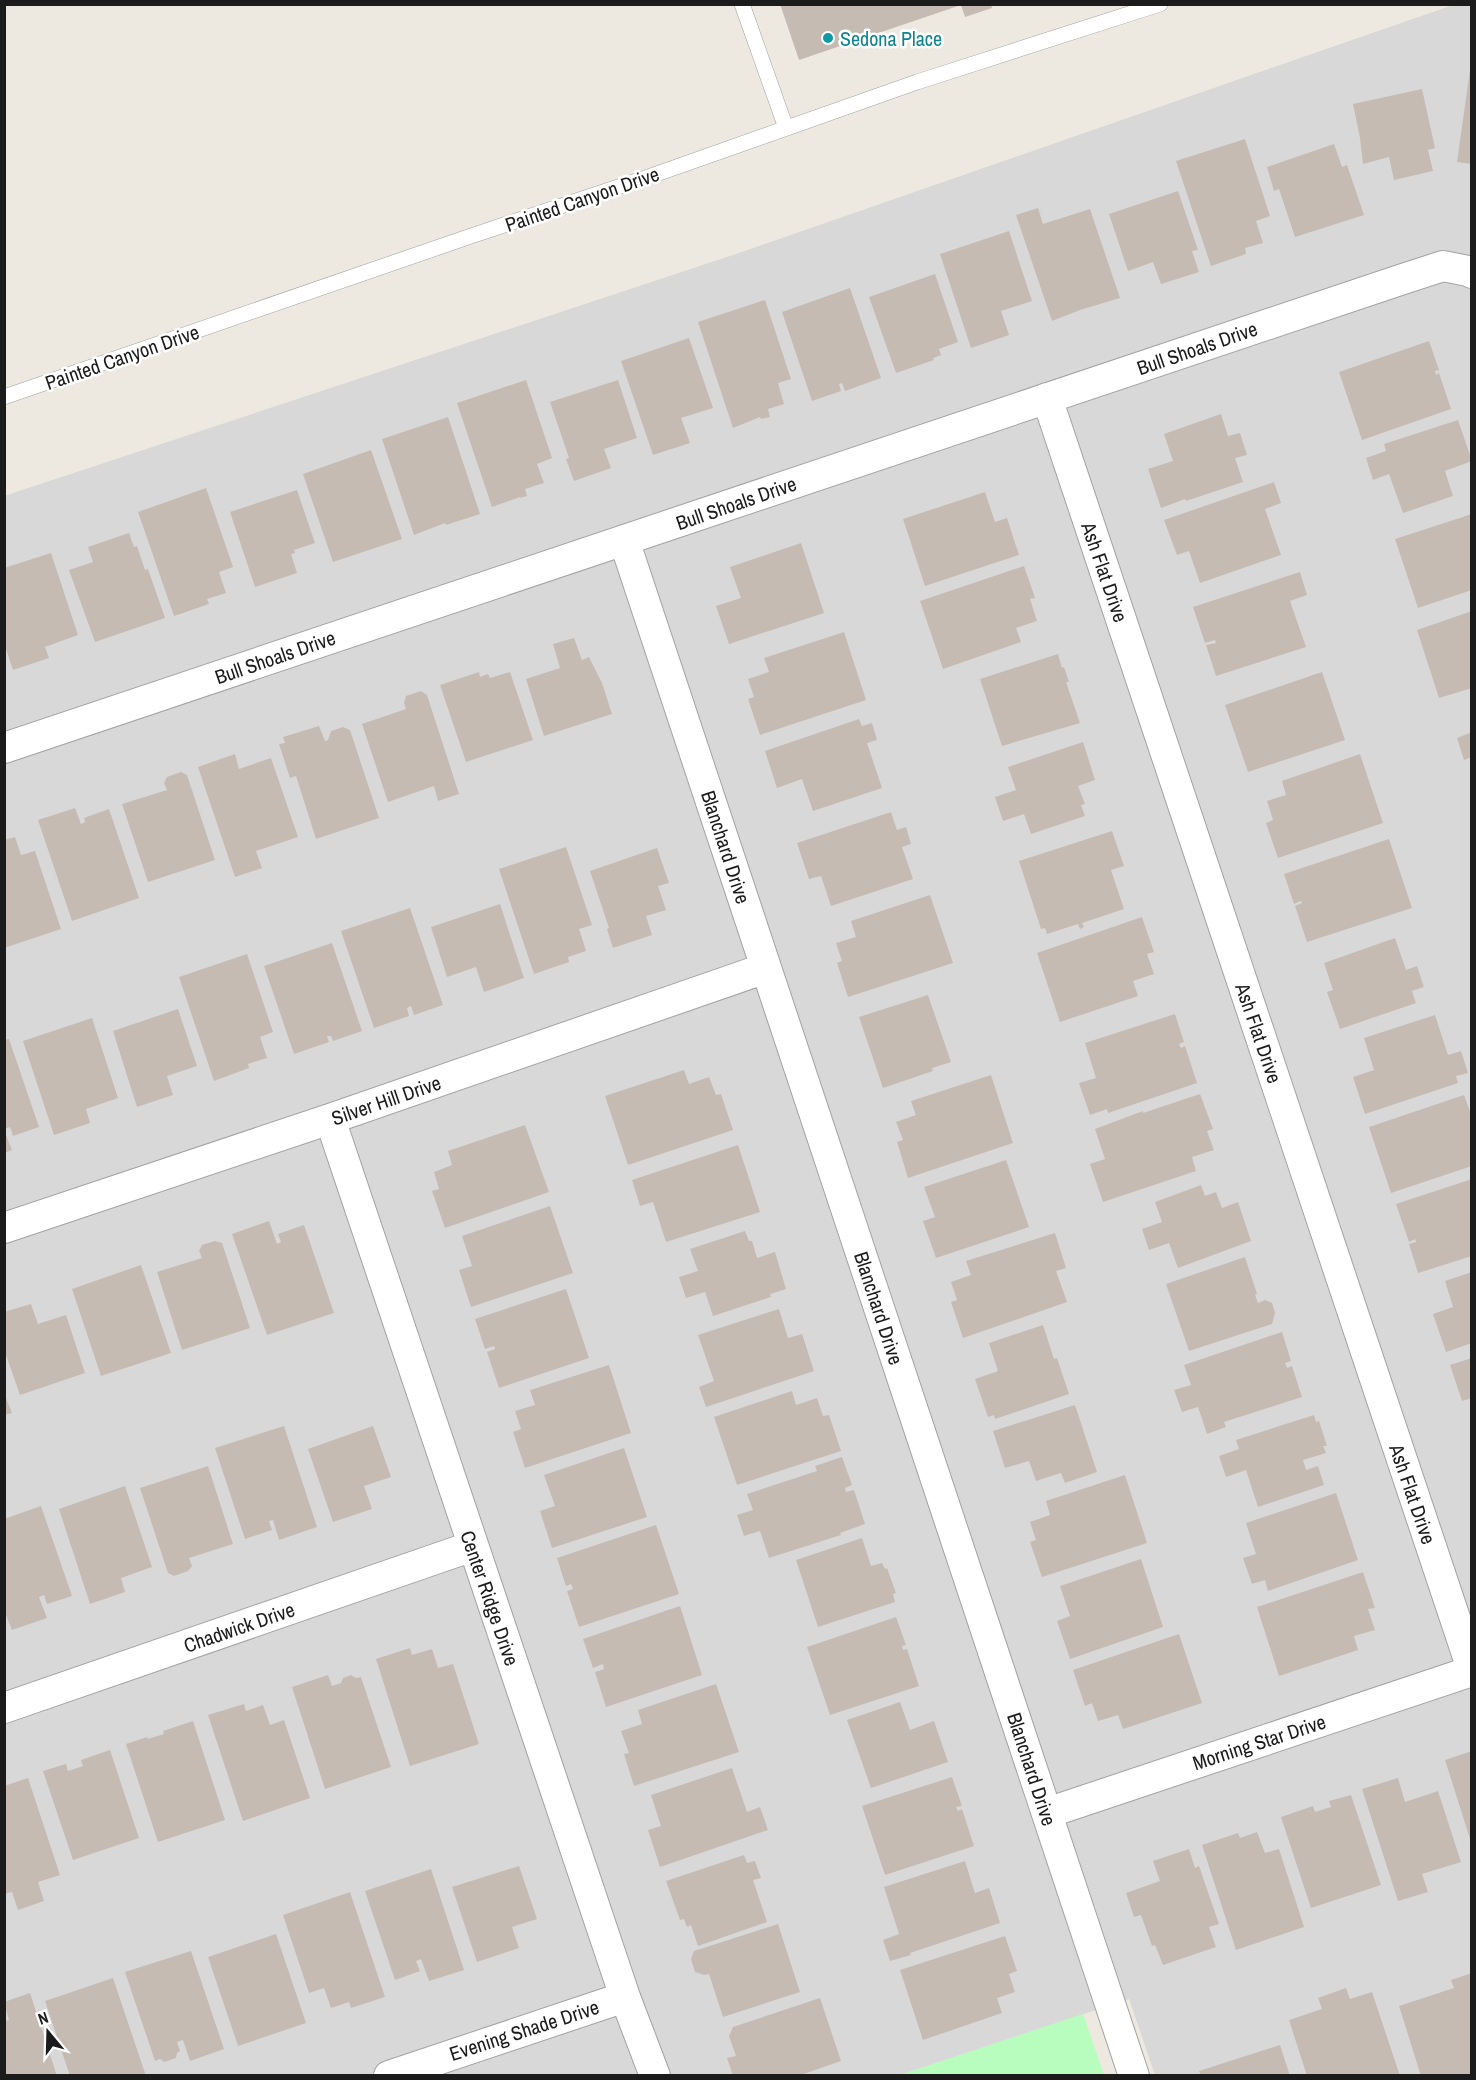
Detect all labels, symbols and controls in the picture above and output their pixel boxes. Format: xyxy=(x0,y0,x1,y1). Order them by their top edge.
place label: Sedona Place xyxy=(840,25,942,52)
marker: Sedona Place xyxy=(821,31,835,45)
street label: Painted Canyon Drive xyxy=(501,160,663,238)
street label: Bull Shoals Drive xyxy=(1133,315,1261,381)
street label: Painted Canyon Drive xyxy=(41,318,203,396)
street label: Bull Shoals Drive xyxy=(672,470,800,536)
street label: Ash Flat Drive xyxy=(1075,518,1135,626)
street label: Bull Shoals Drive xyxy=(211,624,339,690)
street label: Blanchard Drive xyxy=(695,787,757,907)
street label: Ash Flat Drive xyxy=(1229,979,1289,1087)
street label: Silver Hill Drive xyxy=(328,1069,444,1131)
street label: Blanchard Drive xyxy=(848,1248,910,1368)
street label: Ash Flat Drive xyxy=(1383,1440,1443,1548)
street label: Center Ridge Drive xyxy=(454,1527,526,1669)
street label: Chadwick Drive xyxy=(180,1595,298,1659)
street label: Morning Star Drive xyxy=(1189,1708,1329,1776)
street label: Blanchard Drive xyxy=(1001,1709,1063,1829)
street label: Evening Shade Drive xyxy=(446,1993,602,2067)
north arrow xyxy=(18,2002,78,2062)
text: N xyxy=(35,2006,51,2030)

